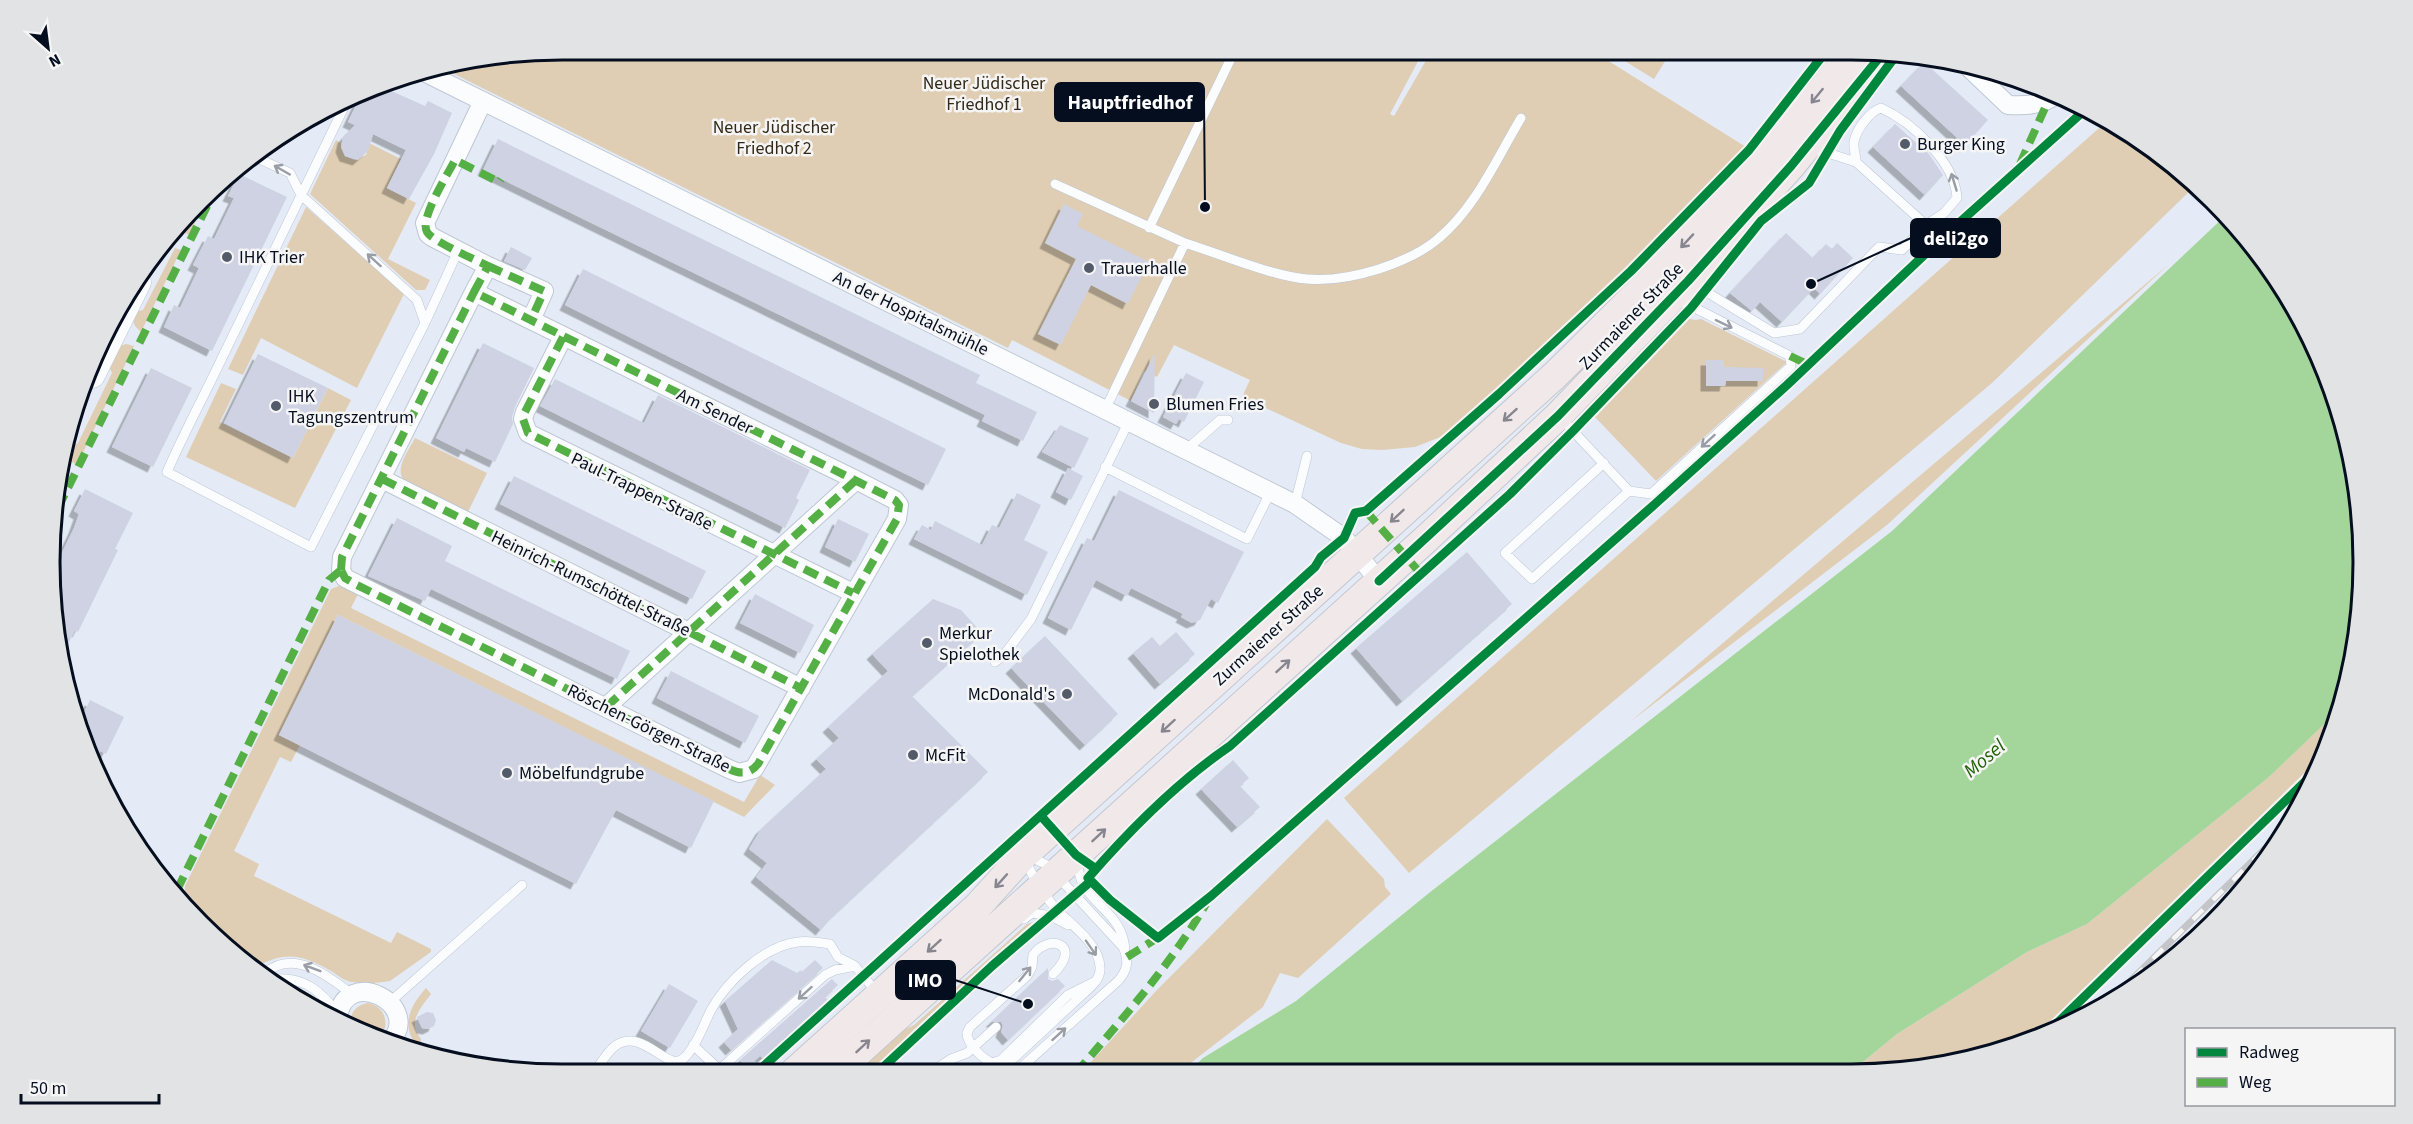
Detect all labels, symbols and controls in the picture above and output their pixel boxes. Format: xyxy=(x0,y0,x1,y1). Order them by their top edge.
north arrow xyxy=(18,18,78,78)
text: N xyxy=(45,48,64,73)
park label: Neuer Jüdischer Friedhof 1 xyxy=(923,71,1046,117)
callout: Hauptfriedhof xyxy=(1055,83,1204,121)
one-way arrow xyxy=(1810,87,1823,103)
text: Hauptfriedhof xyxy=(1067,89,1194,117)
park label: Neuer Jüdischer Friedhof 2 xyxy=(713,115,836,161)
place label: Burger King xyxy=(1917,132,2005,157)
marker: Burger King xyxy=(1898,137,1912,151)
one-way arrow xyxy=(274,164,291,176)
one-way arrow xyxy=(1948,173,1959,192)
callout: deli2go xyxy=(1911,219,2000,257)
text: deli2go xyxy=(1923,225,1989,253)
one-way arrow xyxy=(1680,233,1694,248)
place label: IHK Trier xyxy=(239,245,305,270)
marker: IHK Trier xyxy=(220,250,234,264)
one-way arrow xyxy=(366,253,381,267)
place label: Trauerhalle xyxy=(1101,256,1187,281)
street label: Zurmaiener Straße xyxy=(1573,257,1689,376)
marker: Trauerhalle xyxy=(1082,261,1096,275)
street label: An der Hospitalsmühle xyxy=(829,265,993,362)
one-way arrow xyxy=(1715,319,1733,330)
street label: Am Sender xyxy=(673,382,758,441)
place label: IHK Tagungszentrum xyxy=(288,384,414,430)
place label: Blumen Fries xyxy=(1166,392,1264,417)
marker: Blumen Fries xyxy=(1147,397,1161,411)
marker: IHK Tagungszentrum xyxy=(269,399,283,413)
one-way arrow xyxy=(1503,408,1518,422)
one-way arrow xyxy=(1701,434,1716,448)
street label: Paul-Trappen-Straße xyxy=(567,446,717,537)
one-way arrow xyxy=(1390,509,1405,523)
street label: Heinrich-Rumschöttel-Straße xyxy=(487,524,695,643)
street label: Zurmaiener Straße xyxy=(1208,579,1329,692)
place label: Merkur Spielothek xyxy=(939,621,1020,667)
marker: Merkur Spielothek xyxy=(920,636,934,650)
one-way arrow xyxy=(1275,659,1290,673)
street label: Röschen-Görgen-Straße xyxy=(563,678,735,779)
place label: McDonald's xyxy=(968,682,1055,707)
marker: McDonald's xyxy=(1060,687,1074,701)
one-way arrow xyxy=(1161,719,1176,733)
water label: Mosel xyxy=(1958,733,2012,785)
place label: McFit xyxy=(925,743,966,768)
marker: McFit xyxy=(906,748,920,762)
place label: Möbelfundgrube xyxy=(519,761,644,786)
marker: Möbelfundgrube xyxy=(500,766,514,780)
one-way arrow xyxy=(1091,828,1106,842)
one-way arrow xyxy=(994,873,1008,888)
one-way arrow xyxy=(926,939,941,953)
one-way arrow xyxy=(1085,939,1097,955)
callout: IMO xyxy=(896,961,955,999)
one-way arrow xyxy=(303,962,321,973)
one-way arrow xyxy=(1019,966,1032,982)
text: IMO xyxy=(908,967,942,995)
one-way arrow xyxy=(797,986,812,1000)
one-way arrow xyxy=(1051,1028,1066,1042)
legend xyxy=(2185,1028,2395,1106)
one-way arrow xyxy=(856,1039,871,1053)
text: Radweg xyxy=(2239,1040,2299,1065)
scale bar xyxy=(21,1067,159,1105)
text: Weg xyxy=(2239,1070,2271,1095)
text: 50 m xyxy=(30,1076,66,1101)

